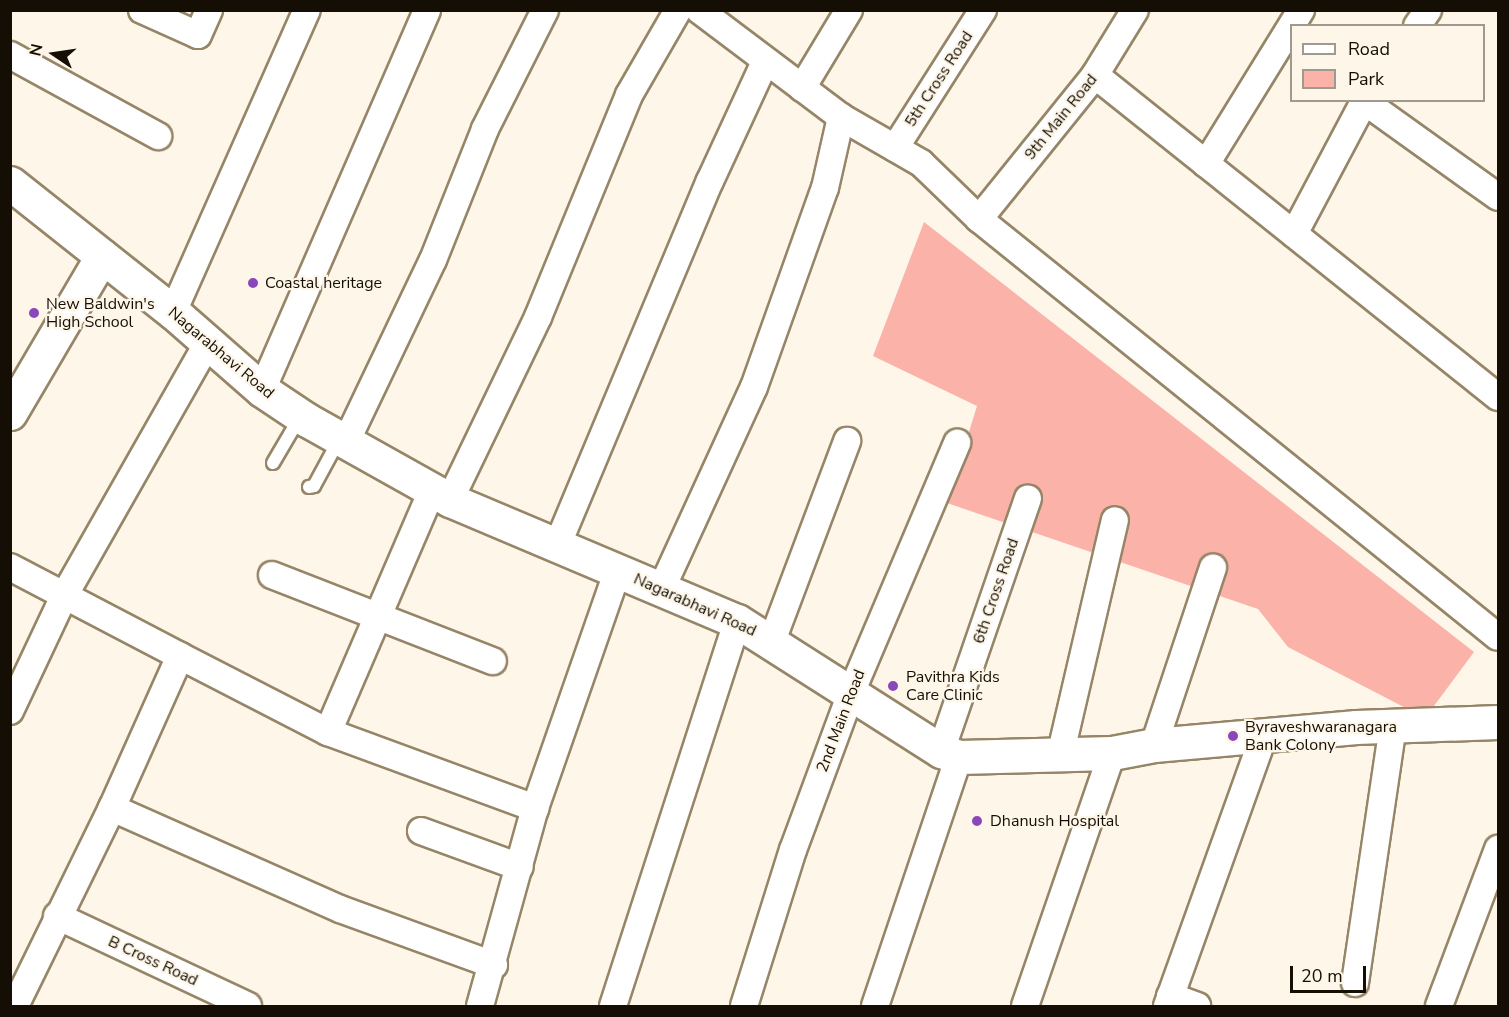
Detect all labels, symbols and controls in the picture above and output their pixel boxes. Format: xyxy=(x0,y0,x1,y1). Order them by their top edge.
north arrow xyxy=(24,24,84,84)
legend xyxy=(1290,24,1485,102)
street label: 5th Cross Road xyxy=(901,27,977,131)
text: Road xyxy=(1348,37,1390,61)
text: N xyxy=(24,42,49,58)
text: Park xyxy=(1348,67,1384,91)
street label: 9th Main Road xyxy=(1021,70,1101,164)
place label: Coastal heritage xyxy=(265,273,382,293)
marker: Coastal heritage xyxy=(246,276,260,290)
place label: New Baldwin's High School xyxy=(46,294,155,332)
street label: Nagarabhavi Road xyxy=(164,303,278,403)
marker: New Baldwin's High School xyxy=(27,306,41,320)
street label: 6th Cross Road xyxy=(969,536,1023,646)
street label: Nagarabhavi Road xyxy=(631,569,759,641)
street label: 2nd Main Road xyxy=(813,667,869,775)
place label: Pavithra Kids Care Clinic xyxy=(906,667,1000,705)
marker: Pavithra Kids Care Clinic xyxy=(884,677,902,695)
place label: Byraveshwaranagara Bank Colony xyxy=(1245,717,1397,755)
marker: Byraveshwaranagara Bank Colony xyxy=(1226,729,1240,743)
place label: Dhanush Hospital xyxy=(990,811,1119,831)
marker: Dhanush Hospital xyxy=(968,812,986,830)
street label: B Cross Road xyxy=(105,932,201,990)
scale bar xyxy=(1293,954,1370,992)
text: 20 m xyxy=(1301,964,1343,988)

